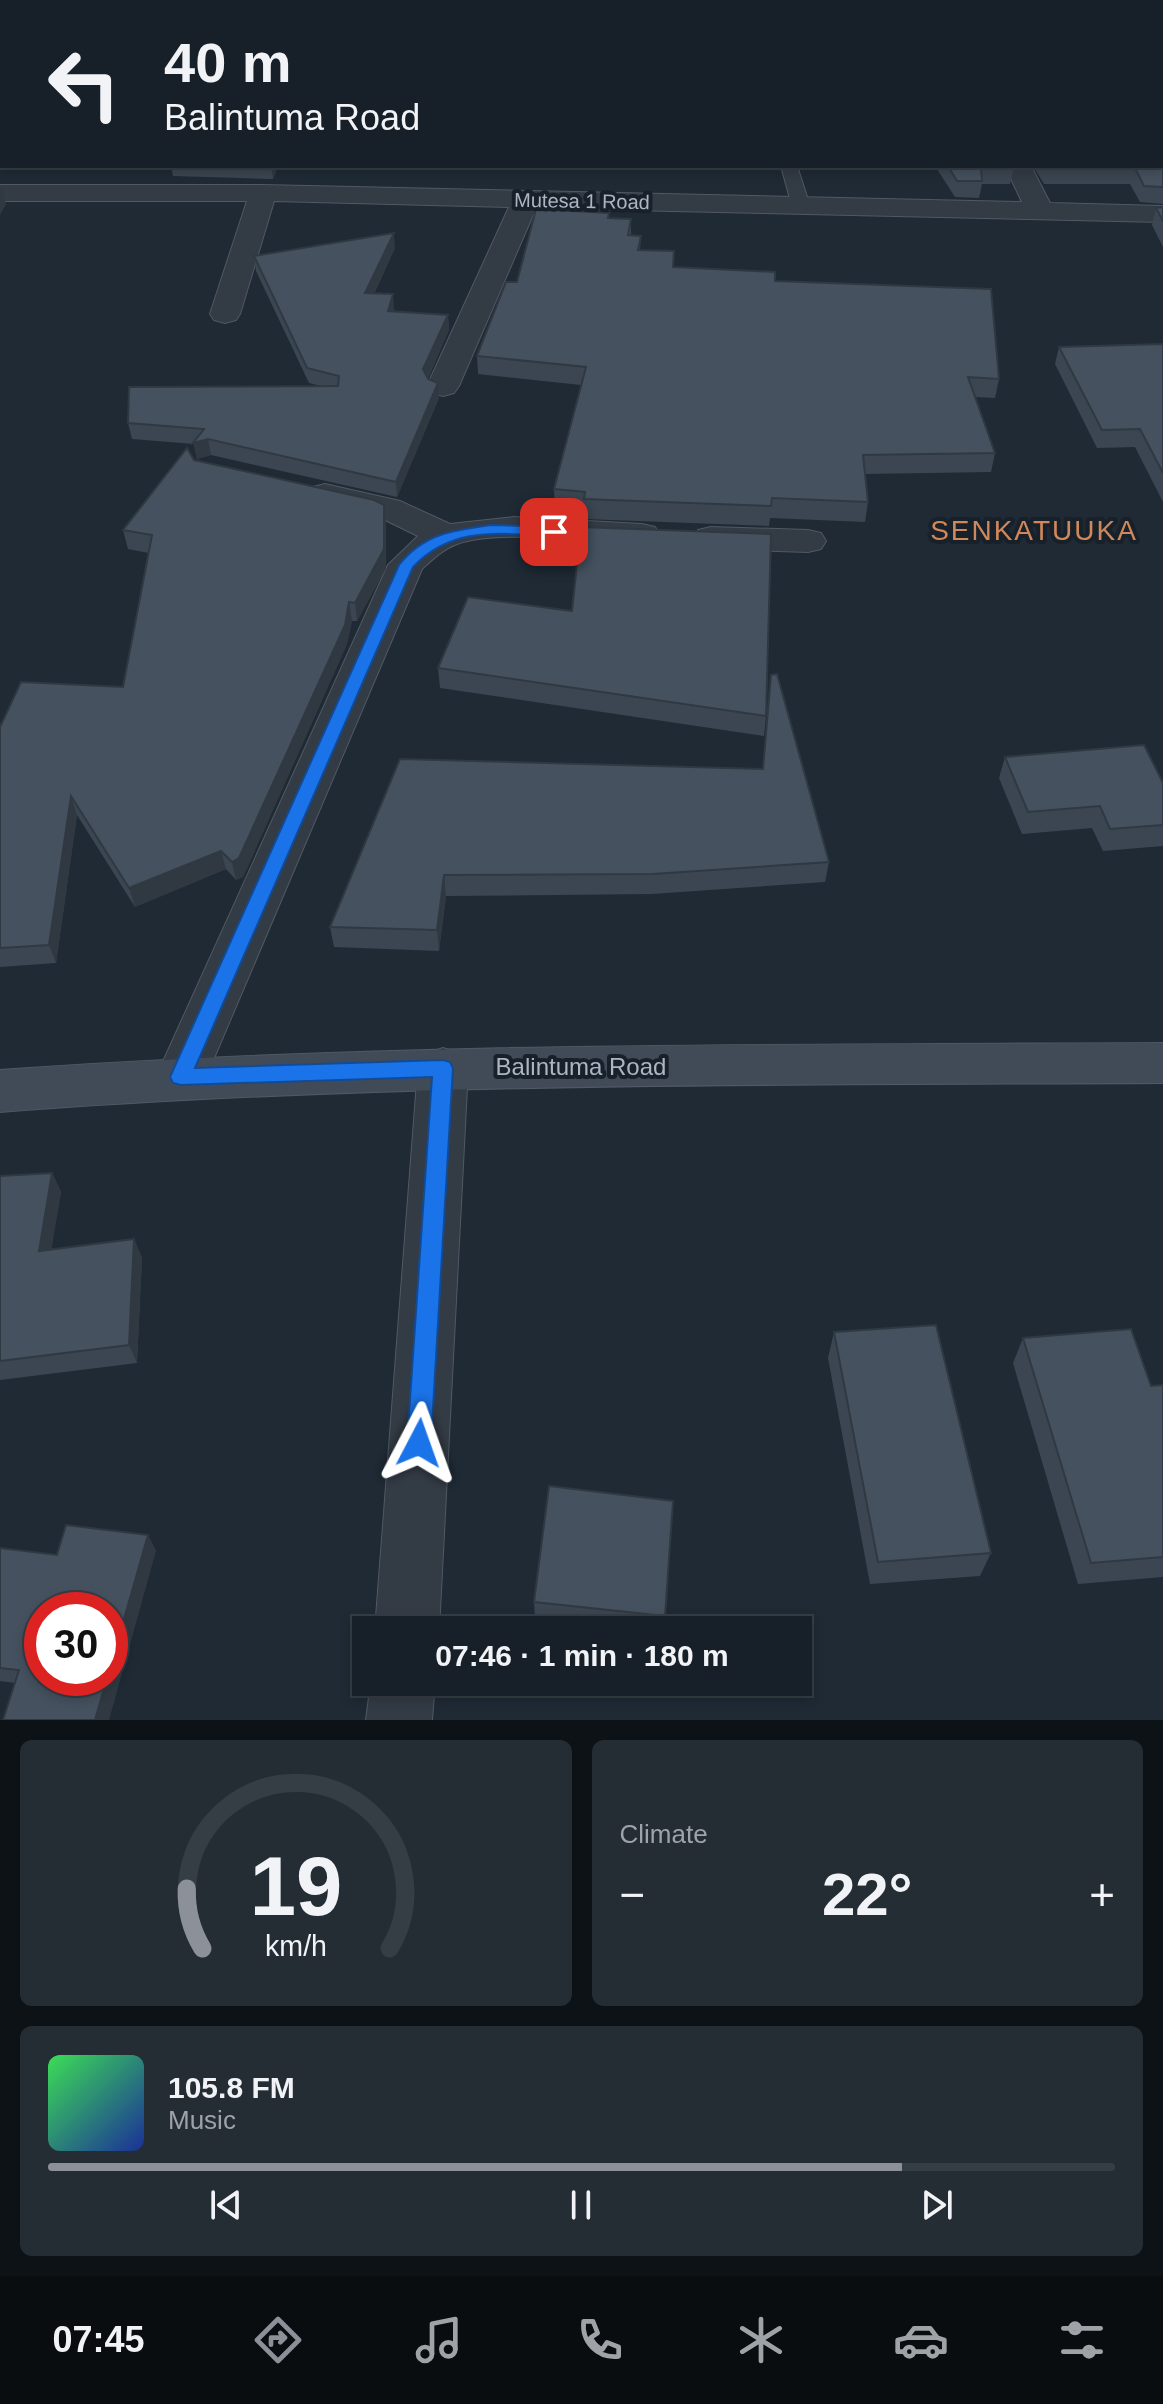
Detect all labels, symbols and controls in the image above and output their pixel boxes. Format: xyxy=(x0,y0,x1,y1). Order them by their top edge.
text: 40 m xyxy=(164,31,292,94)
icon: left xyxy=(32,32,136,136)
text: Balintuma Road xyxy=(164,97,420,138)
street label: Mutesa 1 Road xyxy=(514,189,650,213)
pin xyxy=(520,498,588,566)
icon: arrive xyxy=(532,510,576,554)
district label: SENKATUUKA xyxy=(930,515,1138,546)
street label: Balintuma Road xyxy=(496,1053,666,1080)
position arrow xyxy=(377,1401,461,1485)
speed limit sign: 30 xyxy=(24,1592,128,1696)
text: 07:46 · 1 min · 180 m xyxy=(435,1639,729,1672)
text: Climate xyxy=(620,1819,708,1849)
text: 19 xyxy=(249,1840,342,1933)
text: 22° xyxy=(822,1861,913,1928)
text: − xyxy=(620,1870,645,1919)
text: + xyxy=(1089,1870,1115,1919)
text: km/h xyxy=(265,1930,327,1962)
text: 105.8 FM xyxy=(168,2071,295,2104)
text: Music xyxy=(168,2105,236,2135)
icon: previous xyxy=(204,2183,248,2227)
icon: pause xyxy=(559,2183,603,2227)
icon: next xyxy=(915,2183,959,2227)
icon: directions xyxy=(250,2312,306,2368)
icon: music xyxy=(411,2312,467,2368)
icon: phone xyxy=(572,2312,628,2368)
icon: climate xyxy=(733,2312,789,2368)
icon: car xyxy=(893,2312,949,2368)
icon: filters xyxy=(1054,2312,1110,2368)
text: 07:45 xyxy=(52,2319,145,2360)

